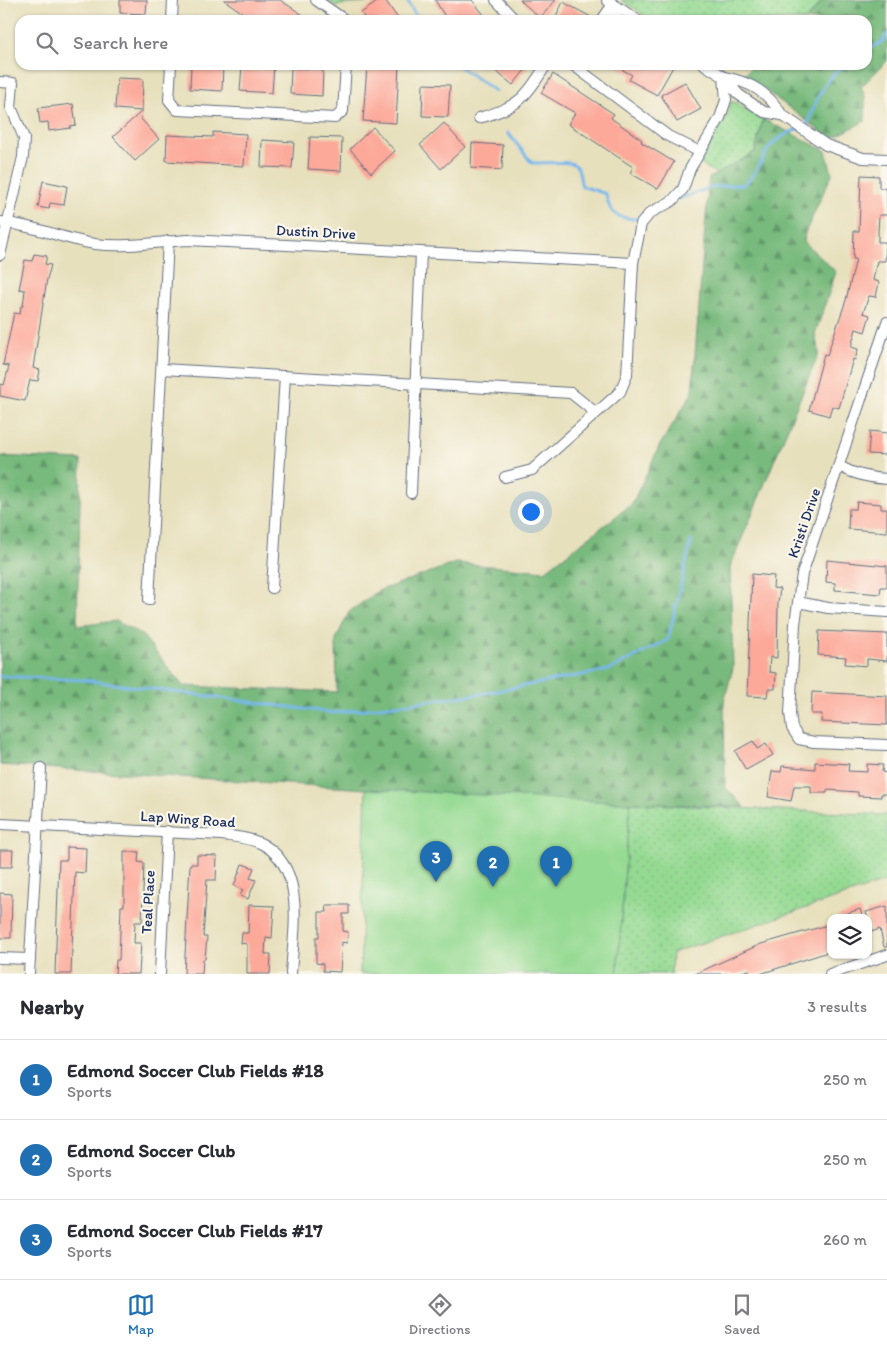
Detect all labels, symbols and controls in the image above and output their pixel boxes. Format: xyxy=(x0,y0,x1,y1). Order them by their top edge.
search box xyxy=(15,15,872,70)
icon: search xyxy=(33,29,61,57)
text: Search here xyxy=(73,31,168,54)
street label: Dustin Drive xyxy=(276,221,356,243)
street label: Kristi Drive xyxy=(784,486,824,560)
your location xyxy=(518,499,544,525)
street label: Lap Wing Road xyxy=(140,807,237,831)
pin: 3 xyxy=(420,841,452,882)
pin: 2 xyxy=(477,846,509,887)
pin: 1 xyxy=(540,846,572,887)
street label: Teal Place xyxy=(137,870,159,934)
map controls xyxy=(827,914,872,959)
button: layers xyxy=(827,914,872,959)
text: Nearby xyxy=(20,994,84,1019)
text: 3 results xyxy=(807,997,867,1016)
text: Edmond Soccer Club Fields #18 xyxy=(67,1059,324,1082)
text: 1 xyxy=(32,1070,40,1089)
text: 250 m xyxy=(823,1070,867,1089)
text: Sports xyxy=(67,1082,112,1101)
text: Edmond Soccer Club xyxy=(67,1139,235,1162)
text: 2 xyxy=(32,1150,40,1169)
text: 250 m xyxy=(823,1150,867,1169)
text: Sports xyxy=(67,1162,112,1181)
text: Edmond Soccer Club Fields #17 xyxy=(67,1219,323,1242)
text: 3 xyxy=(32,1230,40,1249)
text: 260 m xyxy=(823,1230,867,1249)
text: Sports xyxy=(67,1242,112,1261)
tab: Map xyxy=(127,1291,155,1338)
tab: Directions xyxy=(409,1291,470,1338)
tab: Saved xyxy=(724,1291,760,1338)

